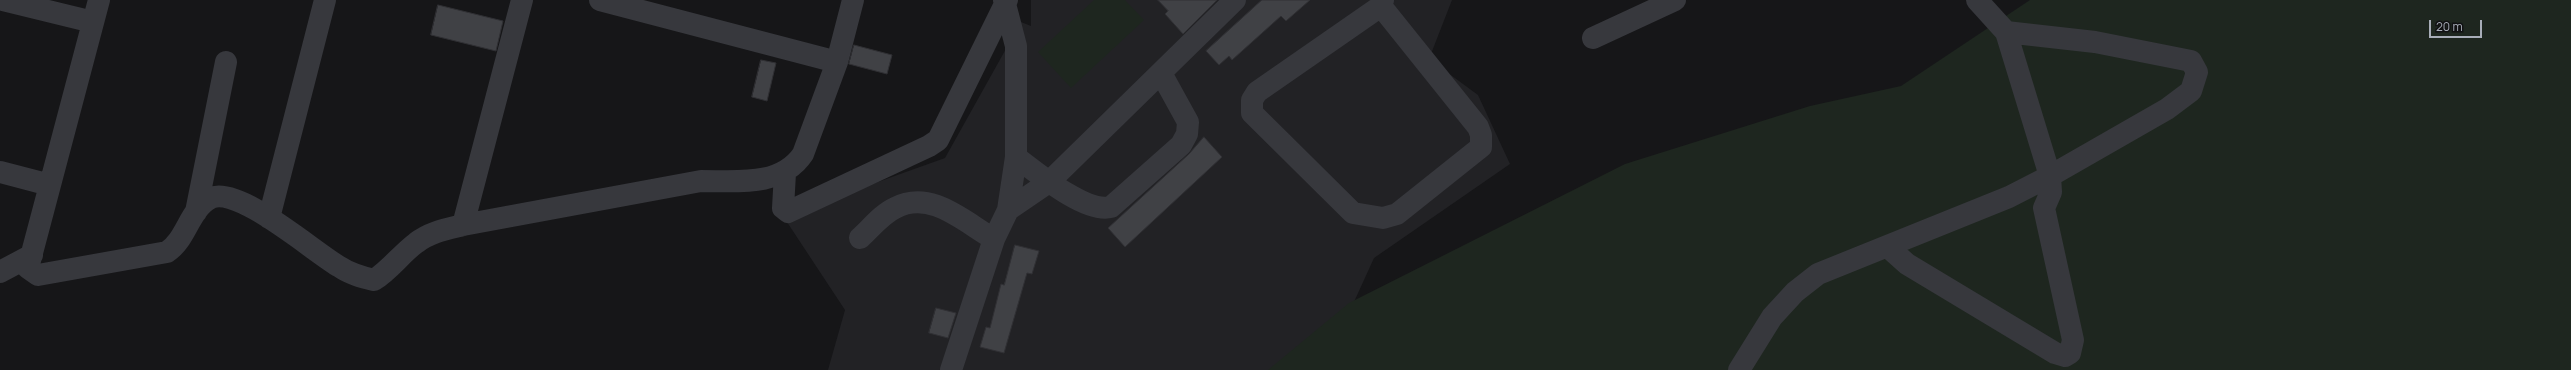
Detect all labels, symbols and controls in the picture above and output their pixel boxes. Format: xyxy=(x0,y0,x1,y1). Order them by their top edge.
scale bar xyxy=(2431,12,2484,38)
text: 20 m xyxy=(2436,18,2463,35)

